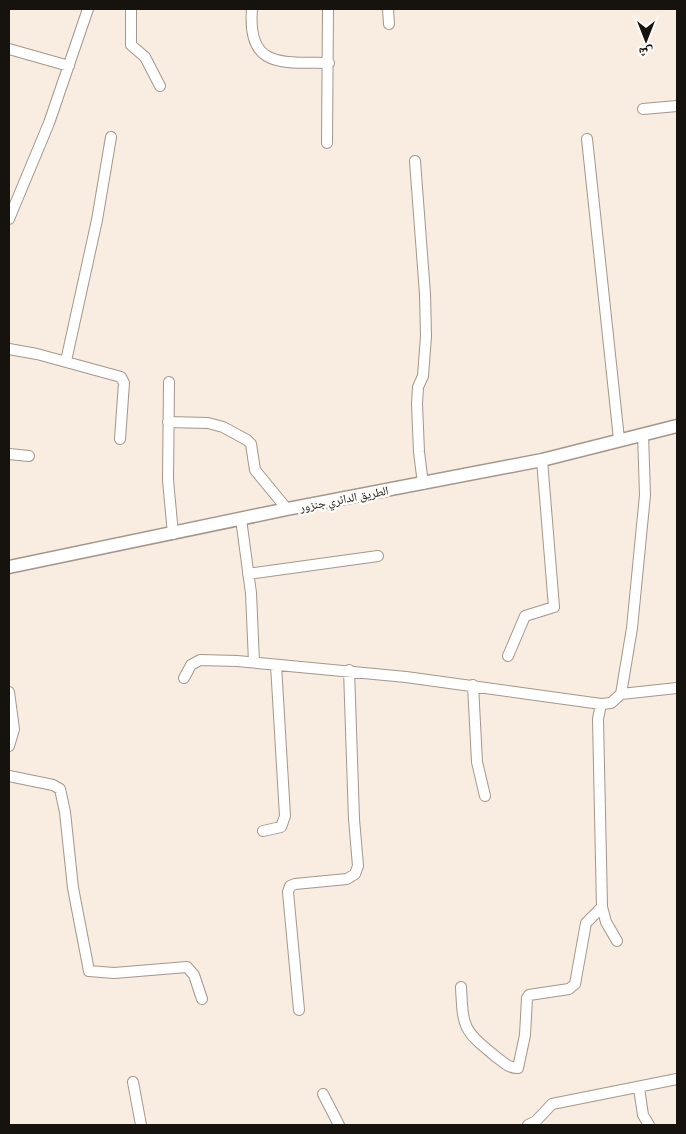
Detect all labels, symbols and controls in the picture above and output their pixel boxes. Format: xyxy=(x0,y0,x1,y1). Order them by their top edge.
north arrow xyxy=(621,15,671,65)
text: ش xyxy=(638,44,653,62)
street label: الطريق الدائري جنزور xyxy=(297,483,390,518)

